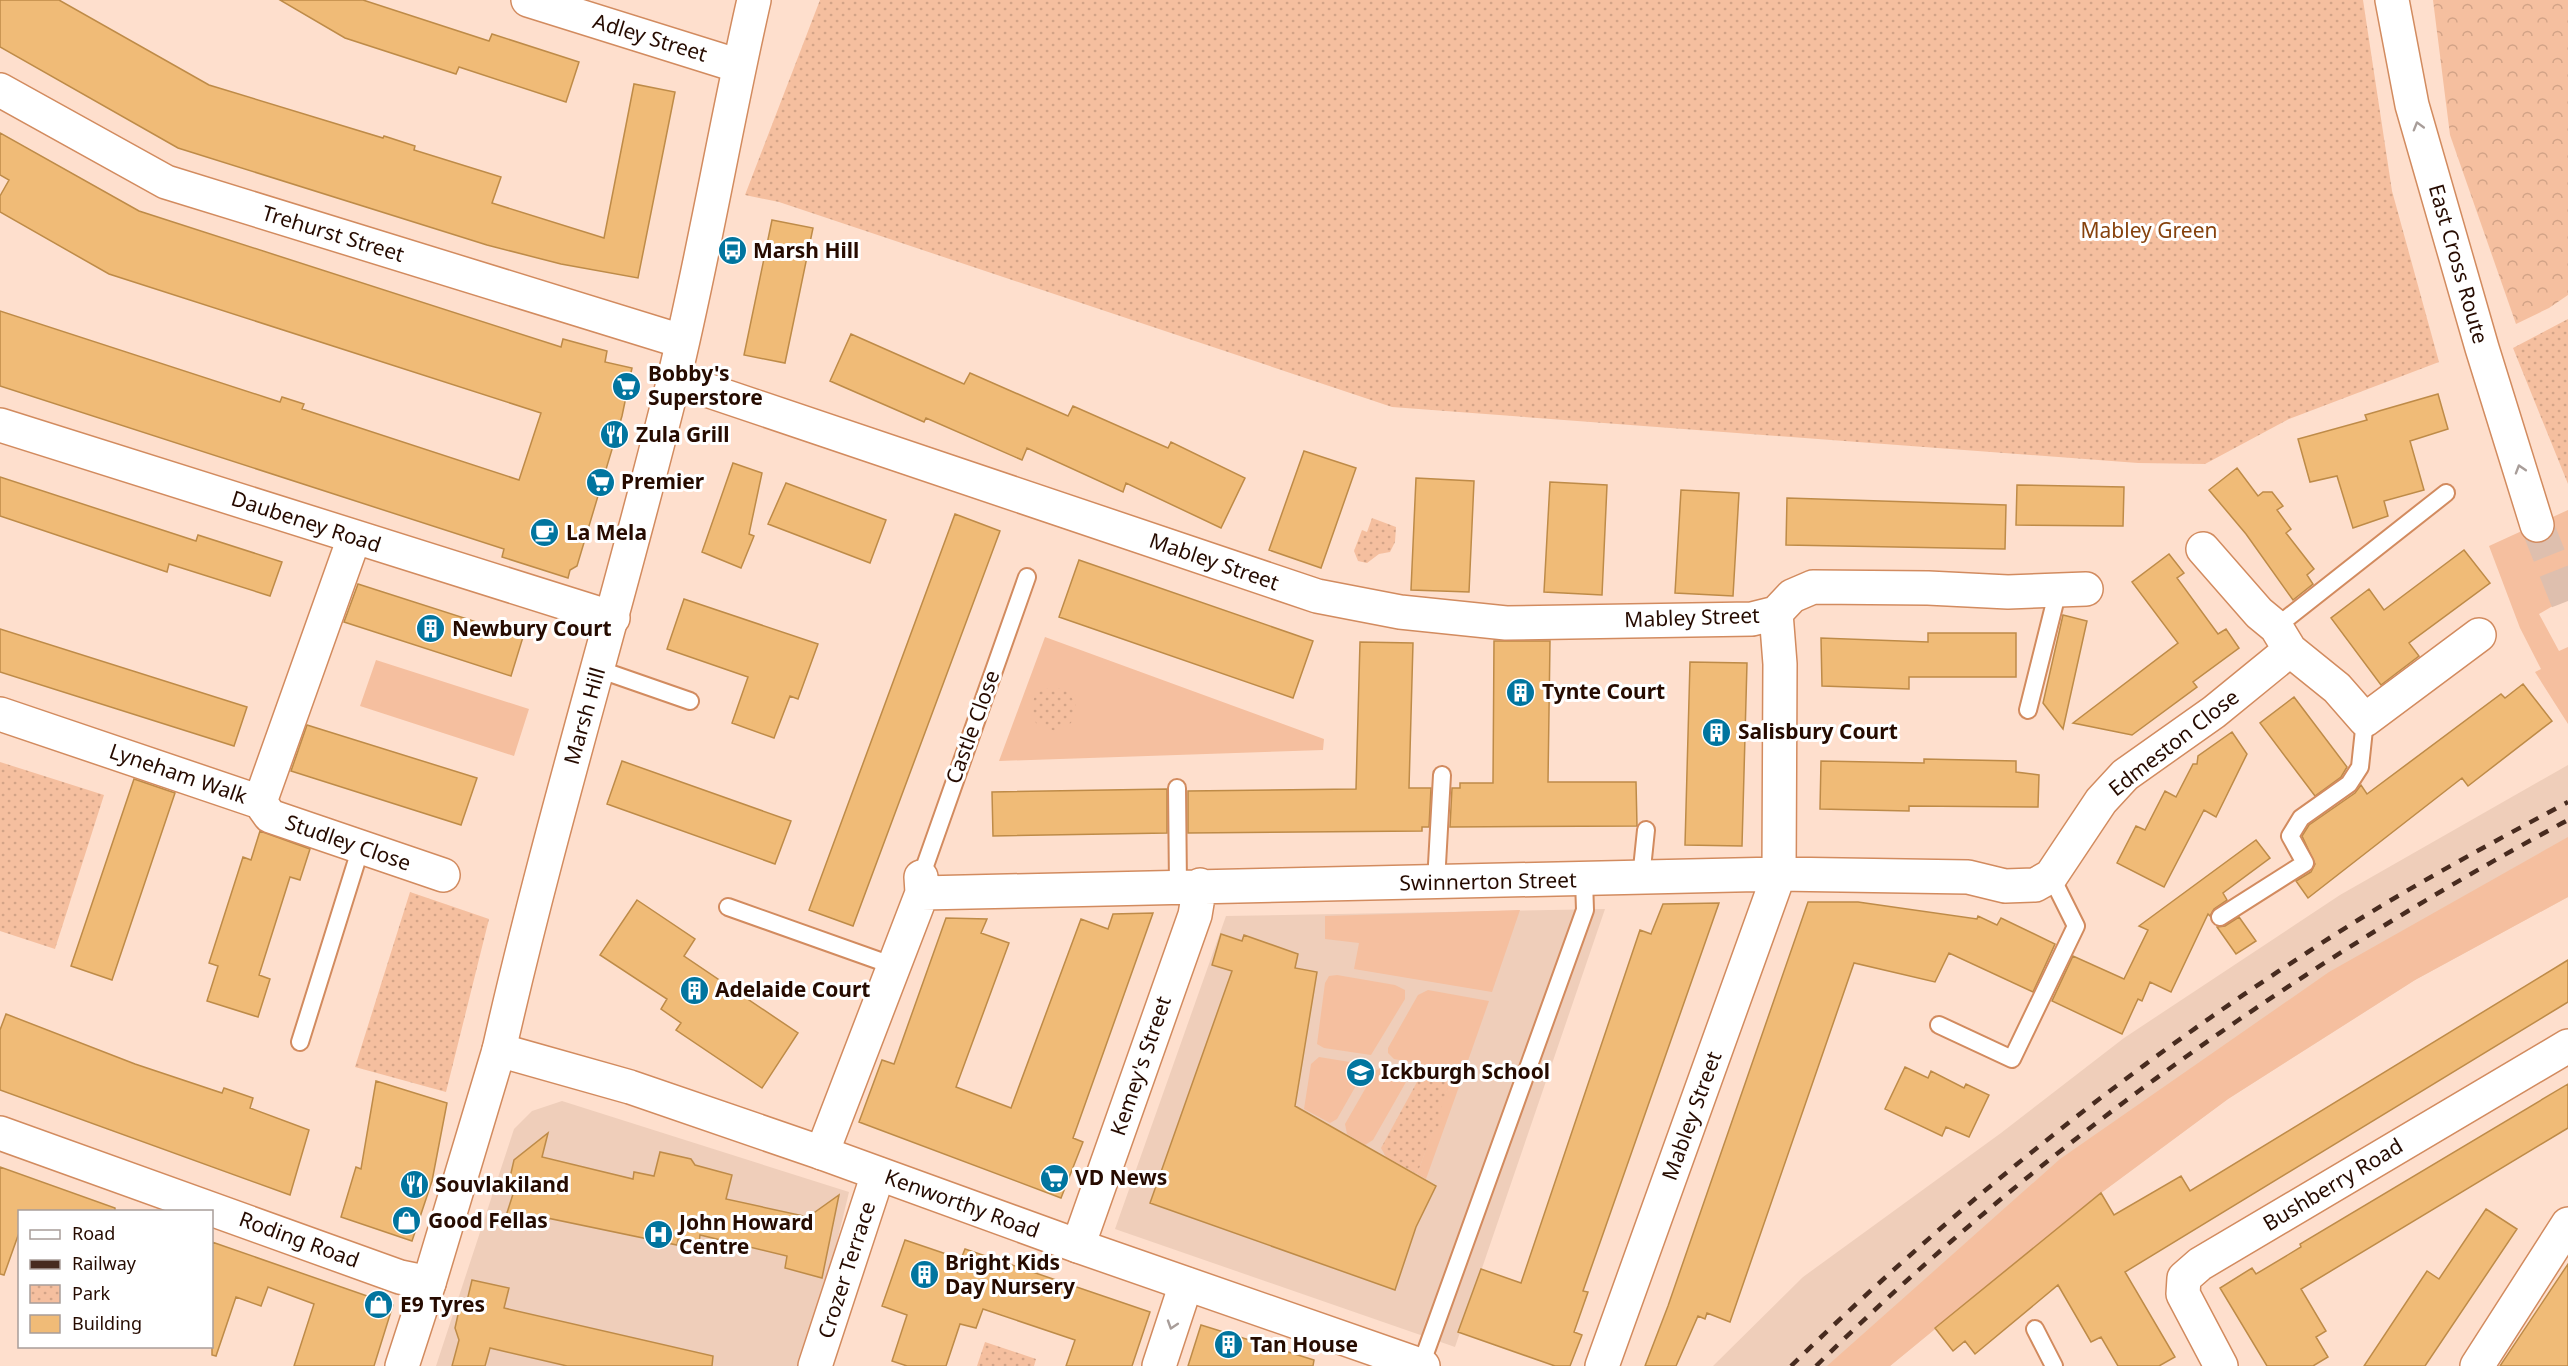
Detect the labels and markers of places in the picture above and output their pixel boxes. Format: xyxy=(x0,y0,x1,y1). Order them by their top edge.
bus stop icon: Marsh Hill xyxy=(716,235,748,267)
place label: Marsh Hill xyxy=(753,236,859,264)
place label: Bobby's Superstore xyxy=(648,359,763,411)
supermarket icon: Bobby's Superstore xyxy=(611,370,643,402)
restaurant icon: Zula Grill xyxy=(599,419,631,451)
place label: Zula Grill xyxy=(636,420,730,448)
supermarket icon: Premier xyxy=(584,466,616,498)
place label: Premier xyxy=(621,467,705,495)
cafe icon: La Mela xyxy=(529,517,561,549)
place label: La Mela xyxy=(566,518,647,546)
building icon: Newbury Court xyxy=(415,613,447,645)
place label: Newbury Court xyxy=(452,614,612,642)
building icon: Tynte Court xyxy=(1505,676,1537,708)
place label: Tynte Court xyxy=(1542,677,1665,705)
building icon: Salisbury Court xyxy=(1701,716,1733,748)
place label: Salisbury Court xyxy=(1738,717,1898,745)
building icon: Adelaide Court xyxy=(678,974,710,1006)
place label: Adelaide Court xyxy=(715,975,870,1003)
school or university icon: Ickburgh School xyxy=(1344,1056,1376,1088)
place label: Ickburgh School xyxy=(1381,1057,1550,1085)
supermarket icon: VD News xyxy=(1038,1162,1070,1194)
place label: VD News xyxy=(1075,1163,1167,1191)
restaurant icon: Souvlakiland xyxy=(398,1169,430,1201)
place label: Souvlakiland xyxy=(435,1170,569,1198)
shop icon: Good Fellas xyxy=(391,1205,423,1237)
place label: Good Fellas xyxy=(428,1206,548,1234)
place label: John Howard Centre xyxy=(677,1208,813,1260)
hospital icon: John Howard Centre xyxy=(642,1219,674,1251)
place label: Bright Kids Day Nursery xyxy=(945,1248,1075,1300)
building icon: Bright Kids Day Nursery xyxy=(908,1259,940,1291)
shop icon: E9 Tyres xyxy=(363,1289,395,1321)
place label: E9 Tyres xyxy=(400,1290,485,1318)
building icon: Tan House xyxy=(1213,1329,1245,1361)
place label: Tan House xyxy=(1250,1330,1358,1358)

